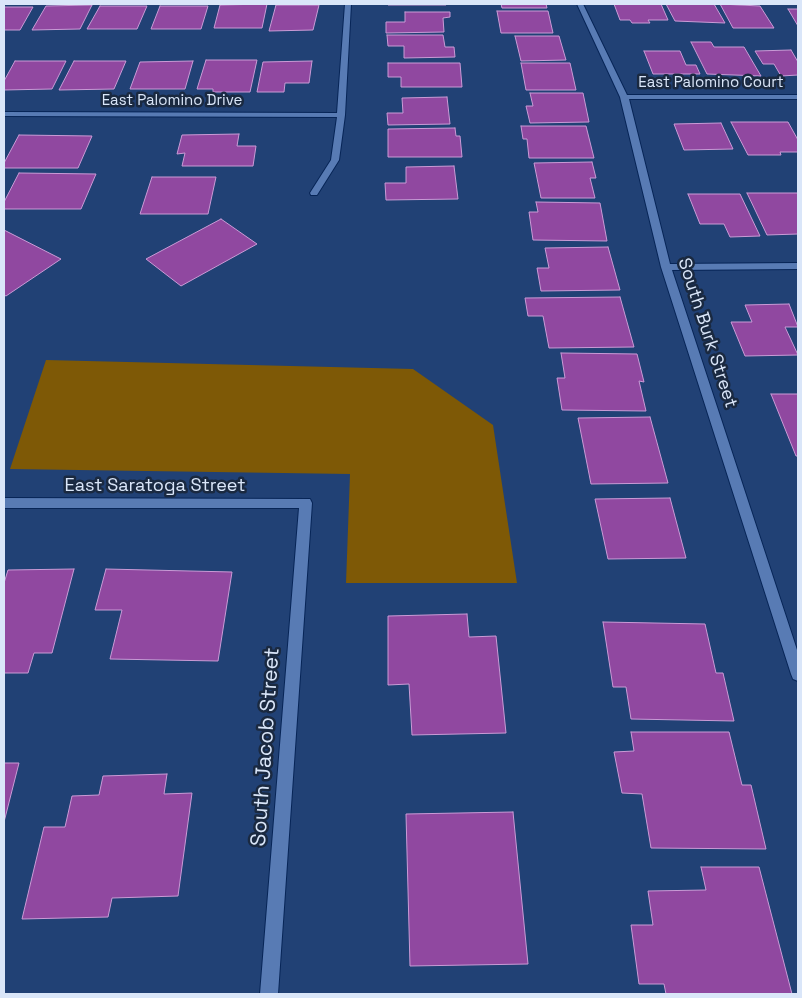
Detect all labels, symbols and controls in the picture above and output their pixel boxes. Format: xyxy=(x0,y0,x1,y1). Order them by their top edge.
street label: East Palomino Court xyxy=(638,74,784,92)
street label: East Palomino Drive xyxy=(102,92,242,110)
street label: South Burk Street xyxy=(673,255,741,411)
street label: East Saratoga Street xyxy=(65,475,245,497)
street label: South Jacob Street xyxy=(246,647,286,847)

